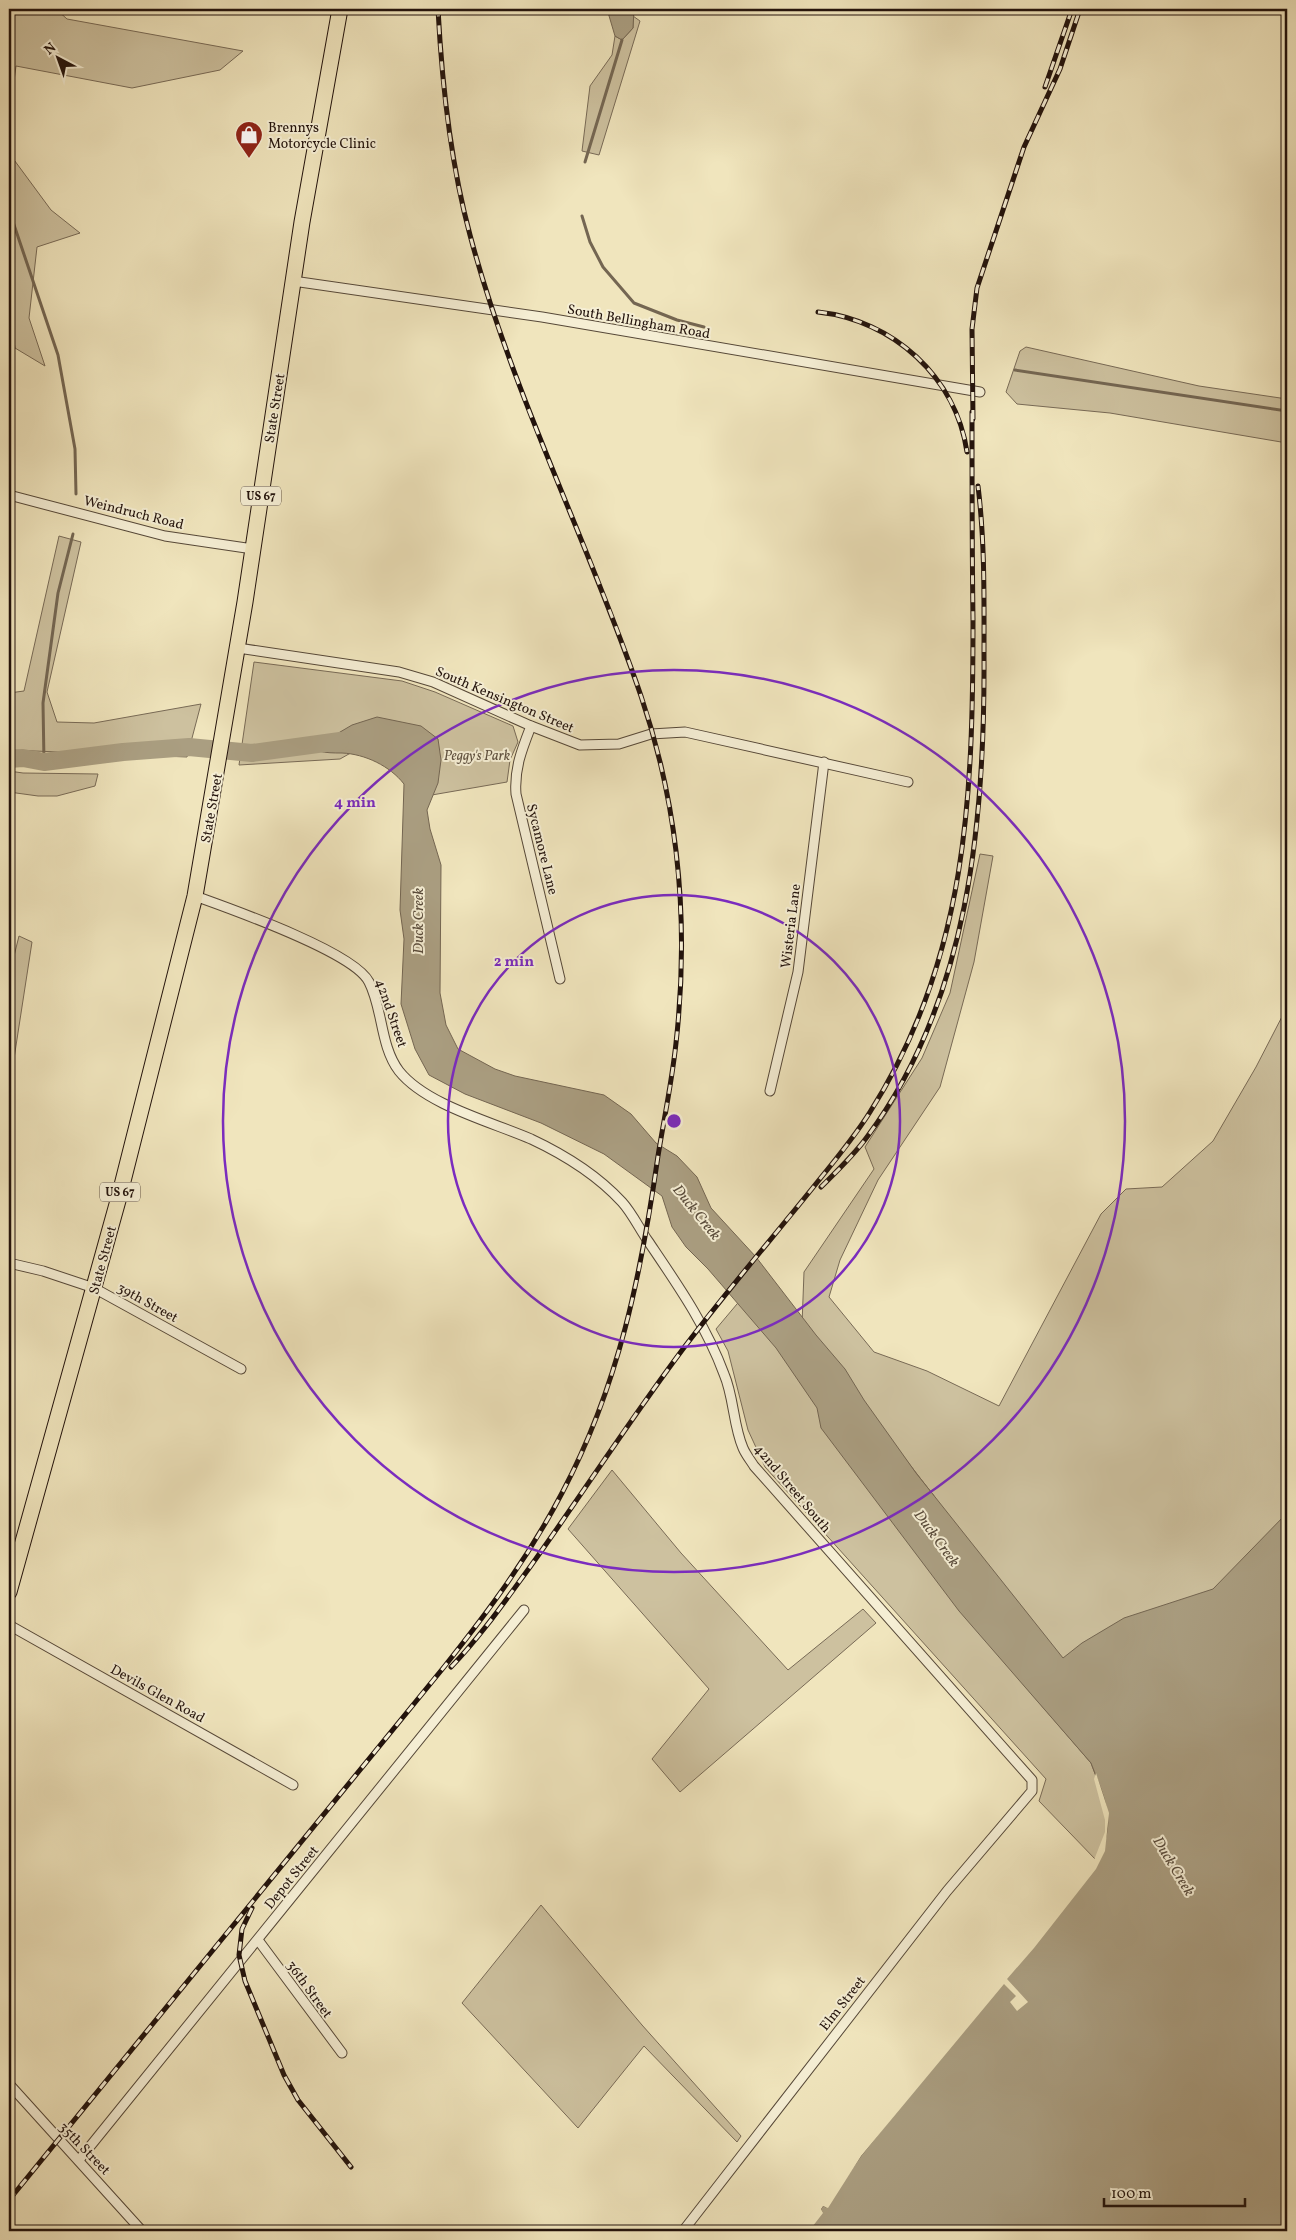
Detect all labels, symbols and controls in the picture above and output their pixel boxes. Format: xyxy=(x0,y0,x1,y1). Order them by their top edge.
north arrow xyxy=(32,32,82,82)
text: N xyxy=(40,39,61,60)
place label: Brennys Motorcycle Clinic xyxy=(268,119,376,154)
shop icon: Brennys Motorcycle Clinic xyxy=(234,120,264,159)
street label: South Bellingham Road xyxy=(566,301,712,344)
street label: State Street xyxy=(261,372,290,444)
road number: US 67 xyxy=(241,486,281,506)
street label: Weindruch Road xyxy=(82,492,186,535)
street label: South Kensington Street xyxy=(432,663,577,738)
park label: Peggy's Park xyxy=(444,747,511,766)
street label: State Street xyxy=(197,772,228,845)
text: 4 min xyxy=(334,793,376,814)
street label: Sycamore Lane xyxy=(521,802,562,897)
street label: Wisteria Lane xyxy=(777,883,806,969)
water label: Duck Creek xyxy=(409,888,430,954)
text: 2 min xyxy=(494,952,534,973)
street label: 42nd Street xyxy=(370,977,411,1051)
centre of rings xyxy=(665,1112,683,1130)
water label: Duck Creek xyxy=(667,1181,725,1245)
road number: US 67 xyxy=(100,1182,140,1202)
street label: State Street xyxy=(85,1224,122,1297)
street label: 39th Street xyxy=(113,1279,181,1328)
street label: 42nd Street South xyxy=(749,1440,835,1537)
water label: Duck Creek xyxy=(908,1506,964,1572)
street label: Devils Glen Road xyxy=(107,1661,208,1728)
water label: Duck Creek xyxy=(1147,1833,1199,1901)
street label: Depot Street xyxy=(261,1842,324,1914)
street label: 36th Street xyxy=(281,1957,336,2023)
street label: Elm Street xyxy=(816,1973,871,2035)
street label: 35th Street xyxy=(54,2118,114,2180)
scale bar xyxy=(1104,2175,1245,2207)
text: 100 m xyxy=(1111,2184,1151,2205)

